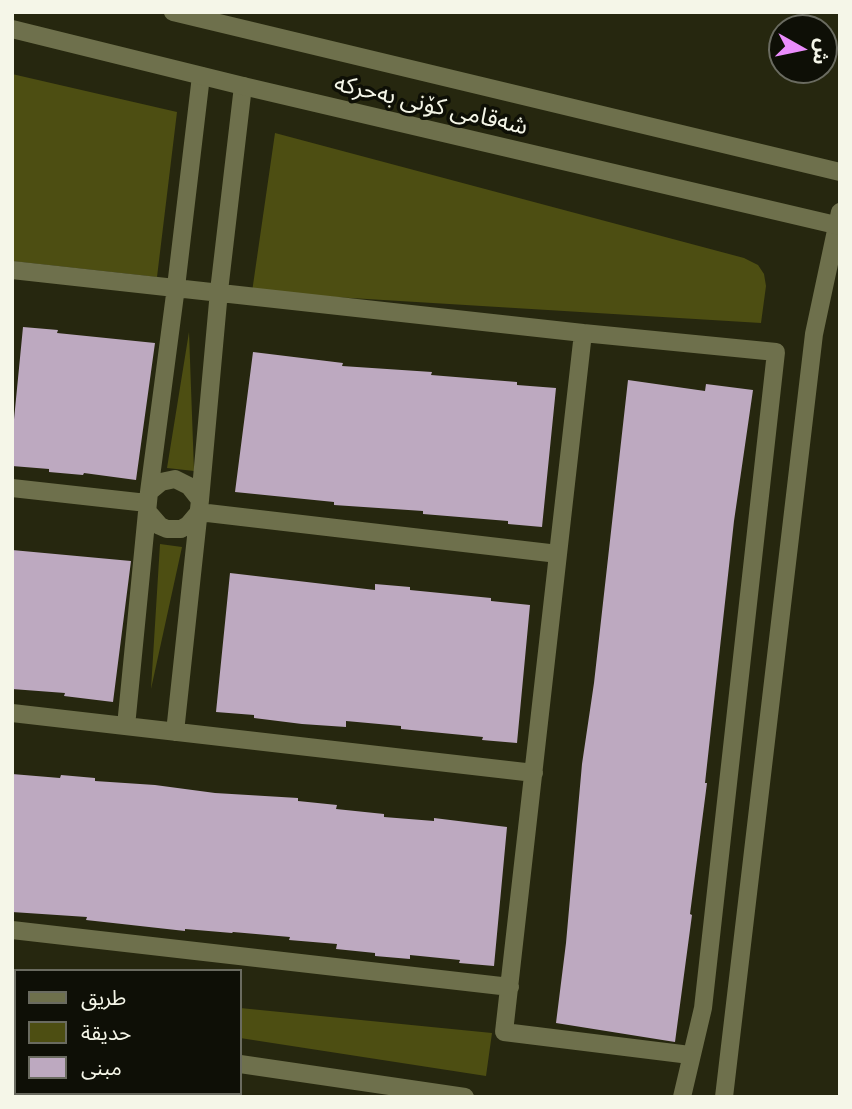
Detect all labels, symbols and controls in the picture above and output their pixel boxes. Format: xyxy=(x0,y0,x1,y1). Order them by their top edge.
north arrow xyxy=(768,14,838,84)
text: ش xyxy=(809,37,835,67)
street label: شەقامی کۆنی بەحرکە xyxy=(331,69,531,141)
legend xyxy=(14,969,242,1095)
text: طريق xyxy=(81,985,126,1010)
text: حديقة xyxy=(81,1020,131,1045)
text: مبنى xyxy=(81,1055,122,1080)

